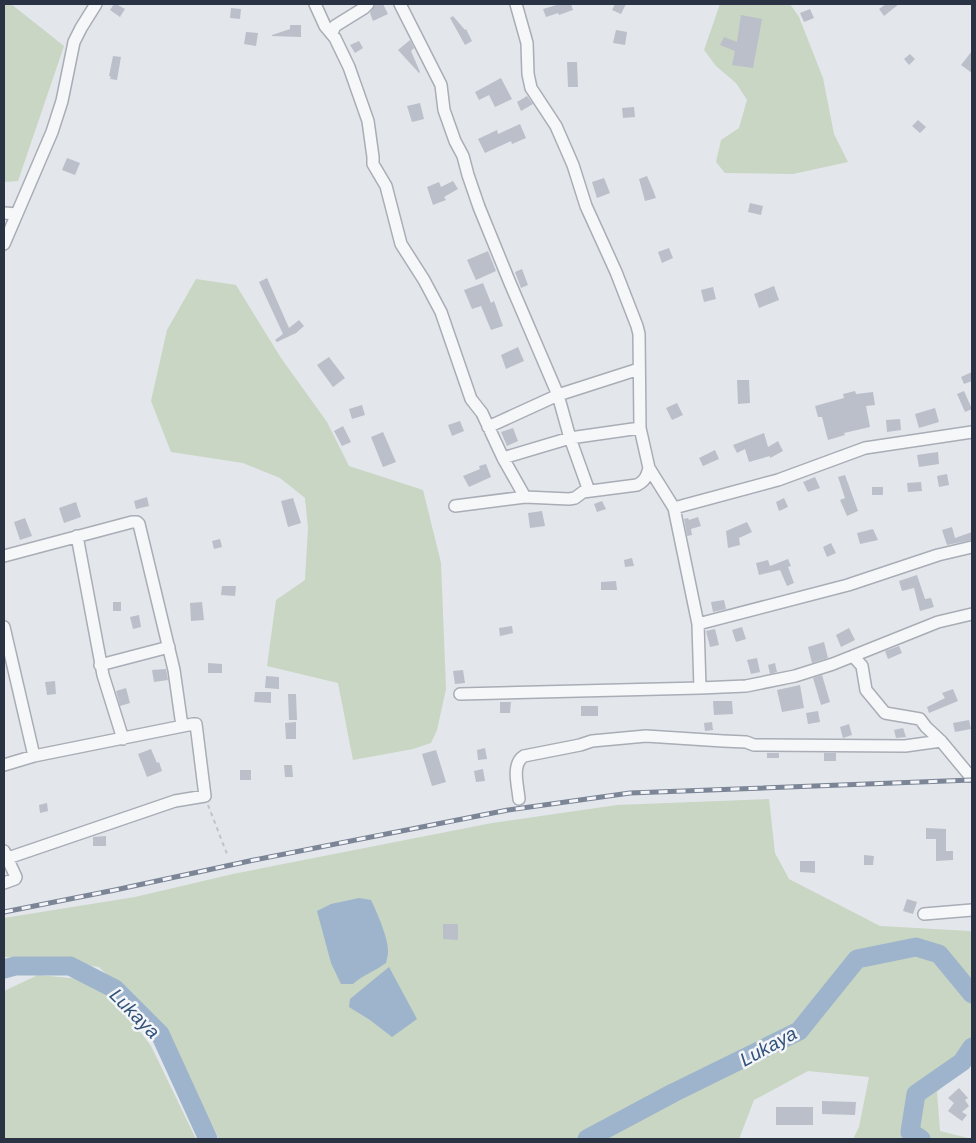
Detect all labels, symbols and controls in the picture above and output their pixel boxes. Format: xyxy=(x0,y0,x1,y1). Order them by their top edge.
water label: Lukaya xyxy=(106,984,164,1042)
water label: Lukaya xyxy=(736,1022,800,1070)

